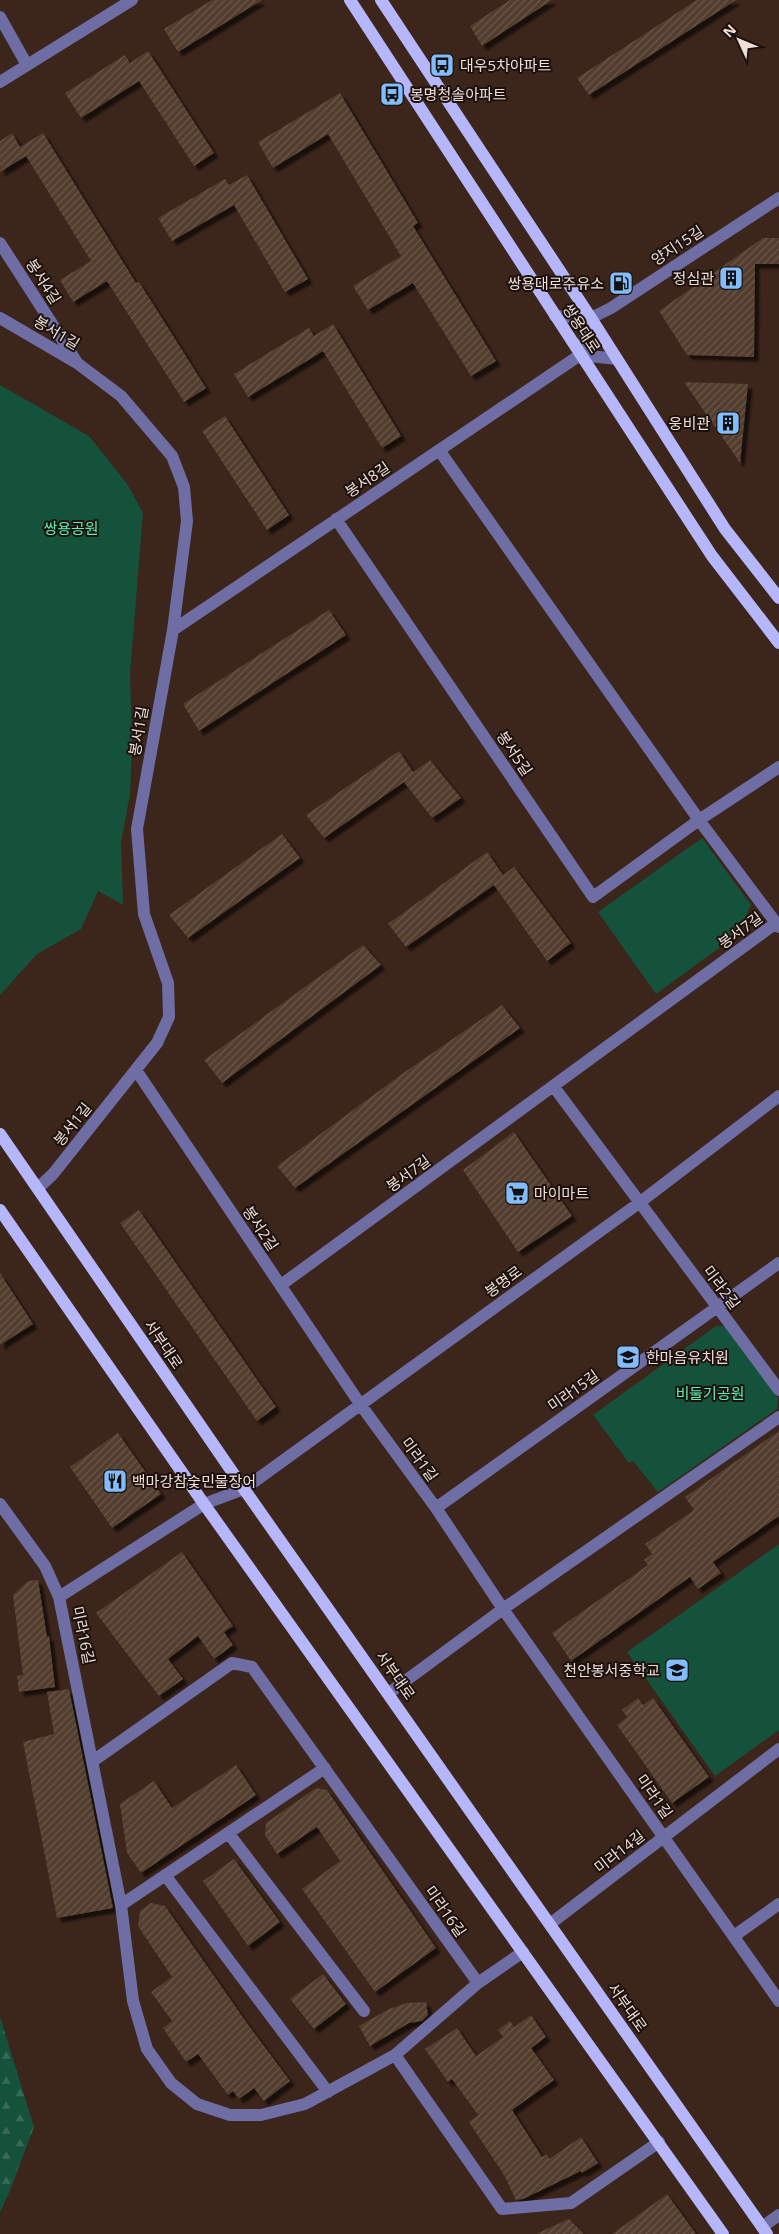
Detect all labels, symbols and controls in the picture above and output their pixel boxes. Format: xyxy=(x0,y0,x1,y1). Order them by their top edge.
north arrow xyxy=(714,15,764,65)
text: N xyxy=(718,20,740,41)
bus stop icon: 대우5차아파트 xyxy=(429,52,455,78)
place label: 대우5차아파트 xyxy=(460,55,552,75)
bus stop icon: 봉명청솔아파트 xyxy=(379,81,405,107)
place label: 봉명청솔아파트 xyxy=(410,84,507,104)
street label: 양지15길 xyxy=(647,221,707,269)
street label: 봉서4길 xyxy=(22,255,66,307)
building icon: 정심관 xyxy=(718,265,744,291)
place label: 정심관 xyxy=(673,268,714,288)
fuel station icon: 쌍용대로주유소 xyxy=(608,270,634,296)
place label: 쌍용대로주유소 xyxy=(507,273,604,293)
street label: 쌍용대로 xyxy=(559,299,605,357)
street label: 봉서1길 xyxy=(30,311,84,353)
building icon: 웅비관 xyxy=(715,410,741,436)
place label: 웅비관 xyxy=(669,413,710,433)
street label: 봉서8길 xyxy=(341,457,393,501)
park label: 쌍용공원 xyxy=(43,518,99,538)
street label: 봉서1길 xyxy=(124,705,152,757)
street label: 봉서5길 xyxy=(493,727,537,779)
street label: 봉서7길 xyxy=(714,907,766,953)
street label: 봉서1길 xyxy=(49,1098,95,1150)
street label: 봉서7길 xyxy=(382,1150,434,1196)
supermarket icon: 마이마트 xyxy=(504,1180,530,1206)
place label: 마이마트 xyxy=(534,1183,589,1203)
street label: 봉서2길 xyxy=(239,1202,283,1254)
street label: 봉명로 xyxy=(480,1261,526,1301)
street label: 미라2길 xyxy=(699,1261,745,1313)
street label: 서부대로 xyxy=(140,1316,188,1372)
school or university icon: 한마음유치원 xyxy=(615,1344,641,1370)
place label: 한마음유치원 xyxy=(646,1347,729,1367)
street label: 미라15길 xyxy=(543,1365,603,1415)
park label: 비둘기공원 xyxy=(675,1383,745,1403)
street label: 미라1길 xyxy=(397,1433,443,1485)
restaurant icon: 백마강참숯민물장어 xyxy=(102,1468,128,1494)
place label: 백마강참숯민물장어 xyxy=(132,1471,256,1491)
street label: 미라16길 xyxy=(68,1604,100,1666)
street label: 서부대로 xyxy=(372,1647,420,1703)
school or university icon: 천안봉서중학교 xyxy=(664,1657,690,1683)
place label: 천안봉서중학교 xyxy=(563,1660,660,1680)
street label: 미라1길 xyxy=(632,1770,678,1822)
street label: 미라14길 xyxy=(590,1825,648,1877)
street label: 미라16길 xyxy=(421,1881,471,1941)
street label: 서부대로 xyxy=(604,1979,652,2035)

